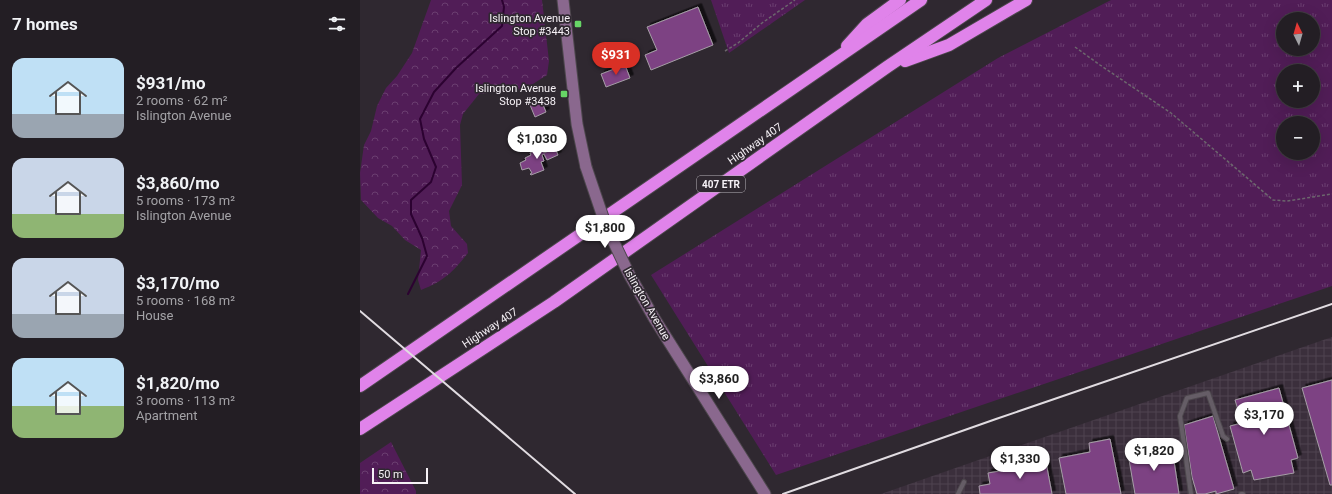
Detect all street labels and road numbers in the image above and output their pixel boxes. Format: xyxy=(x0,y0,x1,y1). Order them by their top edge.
street label: Highway 407 xyxy=(725,120,785,168)
road number: 407 ETR xyxy=(697,176,745,192)
street label: Islington Avenue xyxy=(621,266,673,342)
street label: Highway 407 xyxy=(460,305,520,351)

